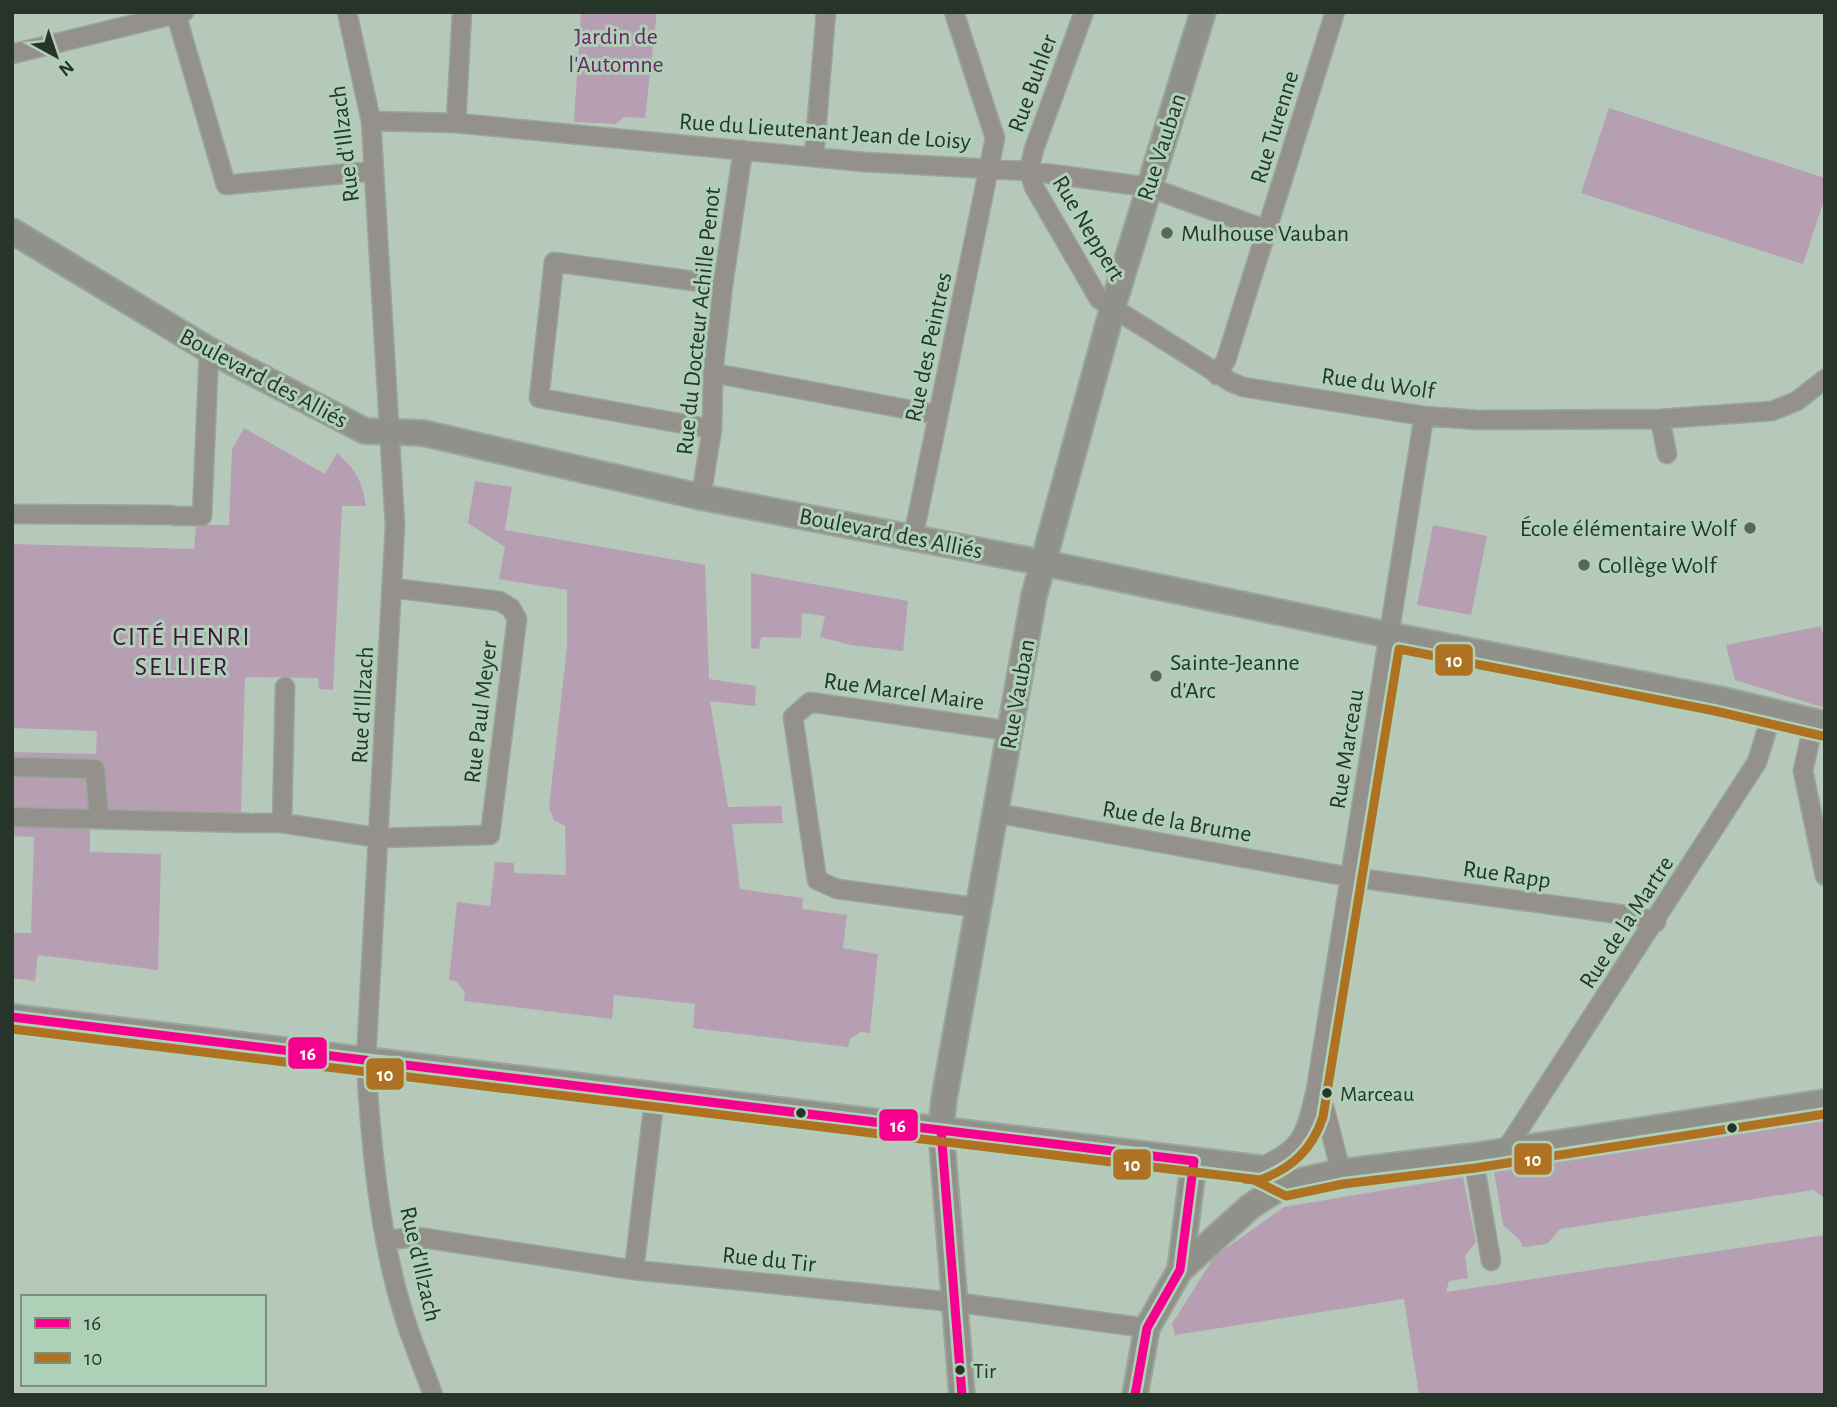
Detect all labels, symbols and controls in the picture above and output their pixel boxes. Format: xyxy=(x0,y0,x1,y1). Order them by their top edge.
north arrow xyxy=(21,21,91,91)
park label: Jardin de l'Automne xyxy=(568,25,664,77)
street label: Rue Buhler xyxy=(1004,31,1062,136)
text: N xyxy=(55,56,77,79)
street label: Rue Turenne xyxy=(1246,68,1303,186)
street label: Rue d'Illzach xyxy=(326,84,364,204)
street label: Rue Vauban xyxy=(1133,91,1191,204)
street label: Rue du Lieutenant Jean de Loisy xyxy=(678,110,972,154)
street label: Rue Neppert xyxy=(1047,172,1129,286)
street label: Rue du Docteur Achille Penot xyxy=(673,185,725,456)
place label: Mulhouse Vauban xyxy=(1181,222,1349,246)
marker: Mulhouse Vauban xyxy=(1159,225,1175,241)
street label: Rue des Peintres xyxy=(901,270,957,424)
street label: Boulevard des Alliés xyxy=(176,325,351,433)
street label: Rue du Wolf xyxy=(1320,364,1438,404)
street label: Boulevard des Alliés xyxy=(797,504,984,564)
place label: École élémentaire Wolf xyxy=(1520,515,1738,541)
marker: École élémentaire Wolf xyxy=(1742,520,1758,536)
place label: Collège Wolf xyxy=(1598,554,1718,578)
marker: Collège Wolf xyxy=(1576,557,1592,573)
district label: CITÉ HENRI SELLIER xyxy=(112,622,252,680)
street label: Rue Vauban xyxy=(997,637,1039,751)
street label: Rue Paul Meyer xyxy=(460,639,502,785)
line badge: 10 xyxy=(1434,643,1474,677)
street label: Rue d'Illzach xyxy=(348,646,378,764)
place label: Sainte-Jeanne d'Arc xyxy=(1170,651,1300,703)
text: 10 xyxy=(1446,652,1462,671)
marker: Sainte-Jeanne d'Arc xyxy=(1148,668,1164,684)
street label: Rue Marcel Maire xyxy=(822,669,986,715)
street label: Rue Marceau xyxy=(1326,688,1368,811)
street label: Rue de la Brume xyxy=(1100,797,1253,847)
street label: Rue de la Martre xyxy=(1575,852,1678,993)
street label: Rue Rapp xyxy=(1461,857,1552,893)
line badge: 16 xyxy=(287,1036,328,1070)
text: 16 xyxy=(300,1045,316,1064)
line badge: 10 xyxy=(365,1057,405,1091)
text: 10 xyxy=(377,1066,393,1085)
place label: Marceau xyxy=(1340,1083,1414,1105)
marker: Marceau xyxy=(1320,1086,1334,1100)
unlabelled marker xyxy=(794,1106,808,1120)
line badge: 16 xyxy=(878,1108,919,1142)
text: 16 xyxy=(890,1117,906,1136)
unlabelled marker xyxy=(1725,1121,1739,1135)
line badge: 10 xyxy=(1513,1142,1553,1176)
line badge: 10 xyxy=(1112,1148,1152,1181)
text: 10 xyxy=(1525,1151,1541,1170)
text: 10 xyxy=(1124,1156,1140,1175)
street label: Rue d'Illzach xyxy=(395,1204,445,1324)
street label: Rue du Tir xyxy=(721,1243,817,1277)
legend xyxy=(21,1295,266,1386)
text: 16 xyxy=(84,1313,101,1334)
text: 10 xyxy=(84,1348,102,1369)
place label: Tir xyxy=(973,1360,996,1382)
marker: Tir xyxy=(953,1363,967,1377)

